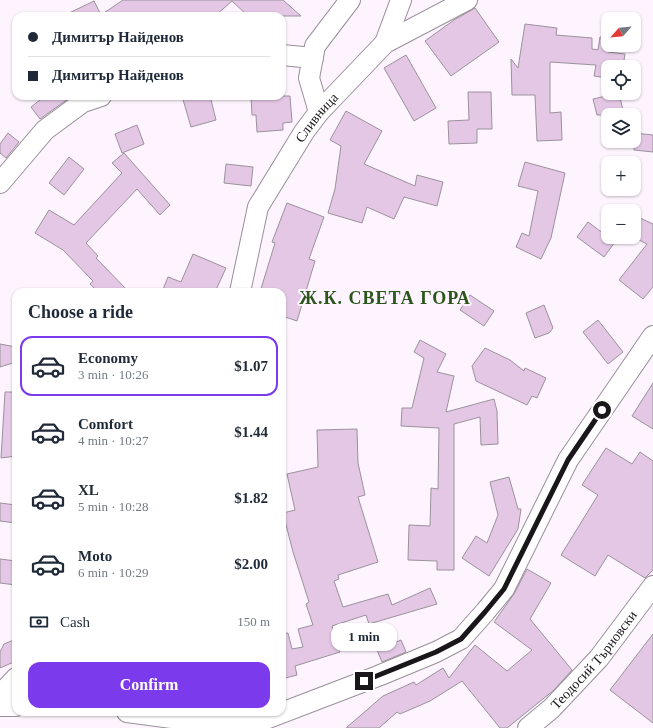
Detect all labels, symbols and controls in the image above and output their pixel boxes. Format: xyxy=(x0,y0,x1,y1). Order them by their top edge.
north arrow xyxy=(601,12,641,52)
map controls xyxy=(601,12,641,244)
text: Димитър Найденов xyxy=(52,29,184,45)
button: locate xyxy=(601,60,641,100)
text: Димитър Найденов xyxy=(52,67,184,83)
street label: Сливница xyxy=(293,89,342,145)
button: layers xyxy=(601,108,641,148)
button: + xyxy=(601,156,641,196)
button: − xyxy=(601,204,641,244)
district label: Ж.К. СВЕТА ГОРА xyxy=(299,288,471,308)
text: Choose a ride xyxy=(28,302,133,322)
icon: car xyxy=(30,348,66,384)
text: Economy xyxy=(78,350,138,366)
text: $1.07 xyxy=(234,358,268,374)
text: 3 min · 10:26 xyxy=(78,367,148,382)
route start xyxy=(593,401,611,419)
icon: car xyxy=(30,414,66,450)
text: Comfort xyxy=(78,416,133,432)
text: $1.44 xyxy=(234,424,268,440)
text: 4 min · 10:27 xyxy=(78,433,148,448)
icon: car xyxy=(30,480,66,516)
text: XL xyxy=(78,482,99,498)
text: $1.82 xyxy=(234,490,268,506)
text: 5 min · 10:28 xyxy=(78,499,148,514)
icon: car xyxy=(30,546,66,582)
text: Moto xyxy=(78,548,112,564)
text: $2.00 xyxy=(234,556,268,572)
text: 6 min · 10:29 xyxy=(78,565,148,580)
street label: Теодосий Търновски xyxy=(548,608,640,712)
icon: cash xyxy=(28,611,50,633)
text: Cash xyxy=(60,614,90,630)
text: 150 m xyxy=(237,614,270,629)
callout: 1 min xyxy=(331,623,397,651)
text: 1 min xyxy=(348,629,380,644)
button: Confirm xyxy=(28,662,270,708)
route end xyxy=(355,672,373,690)

